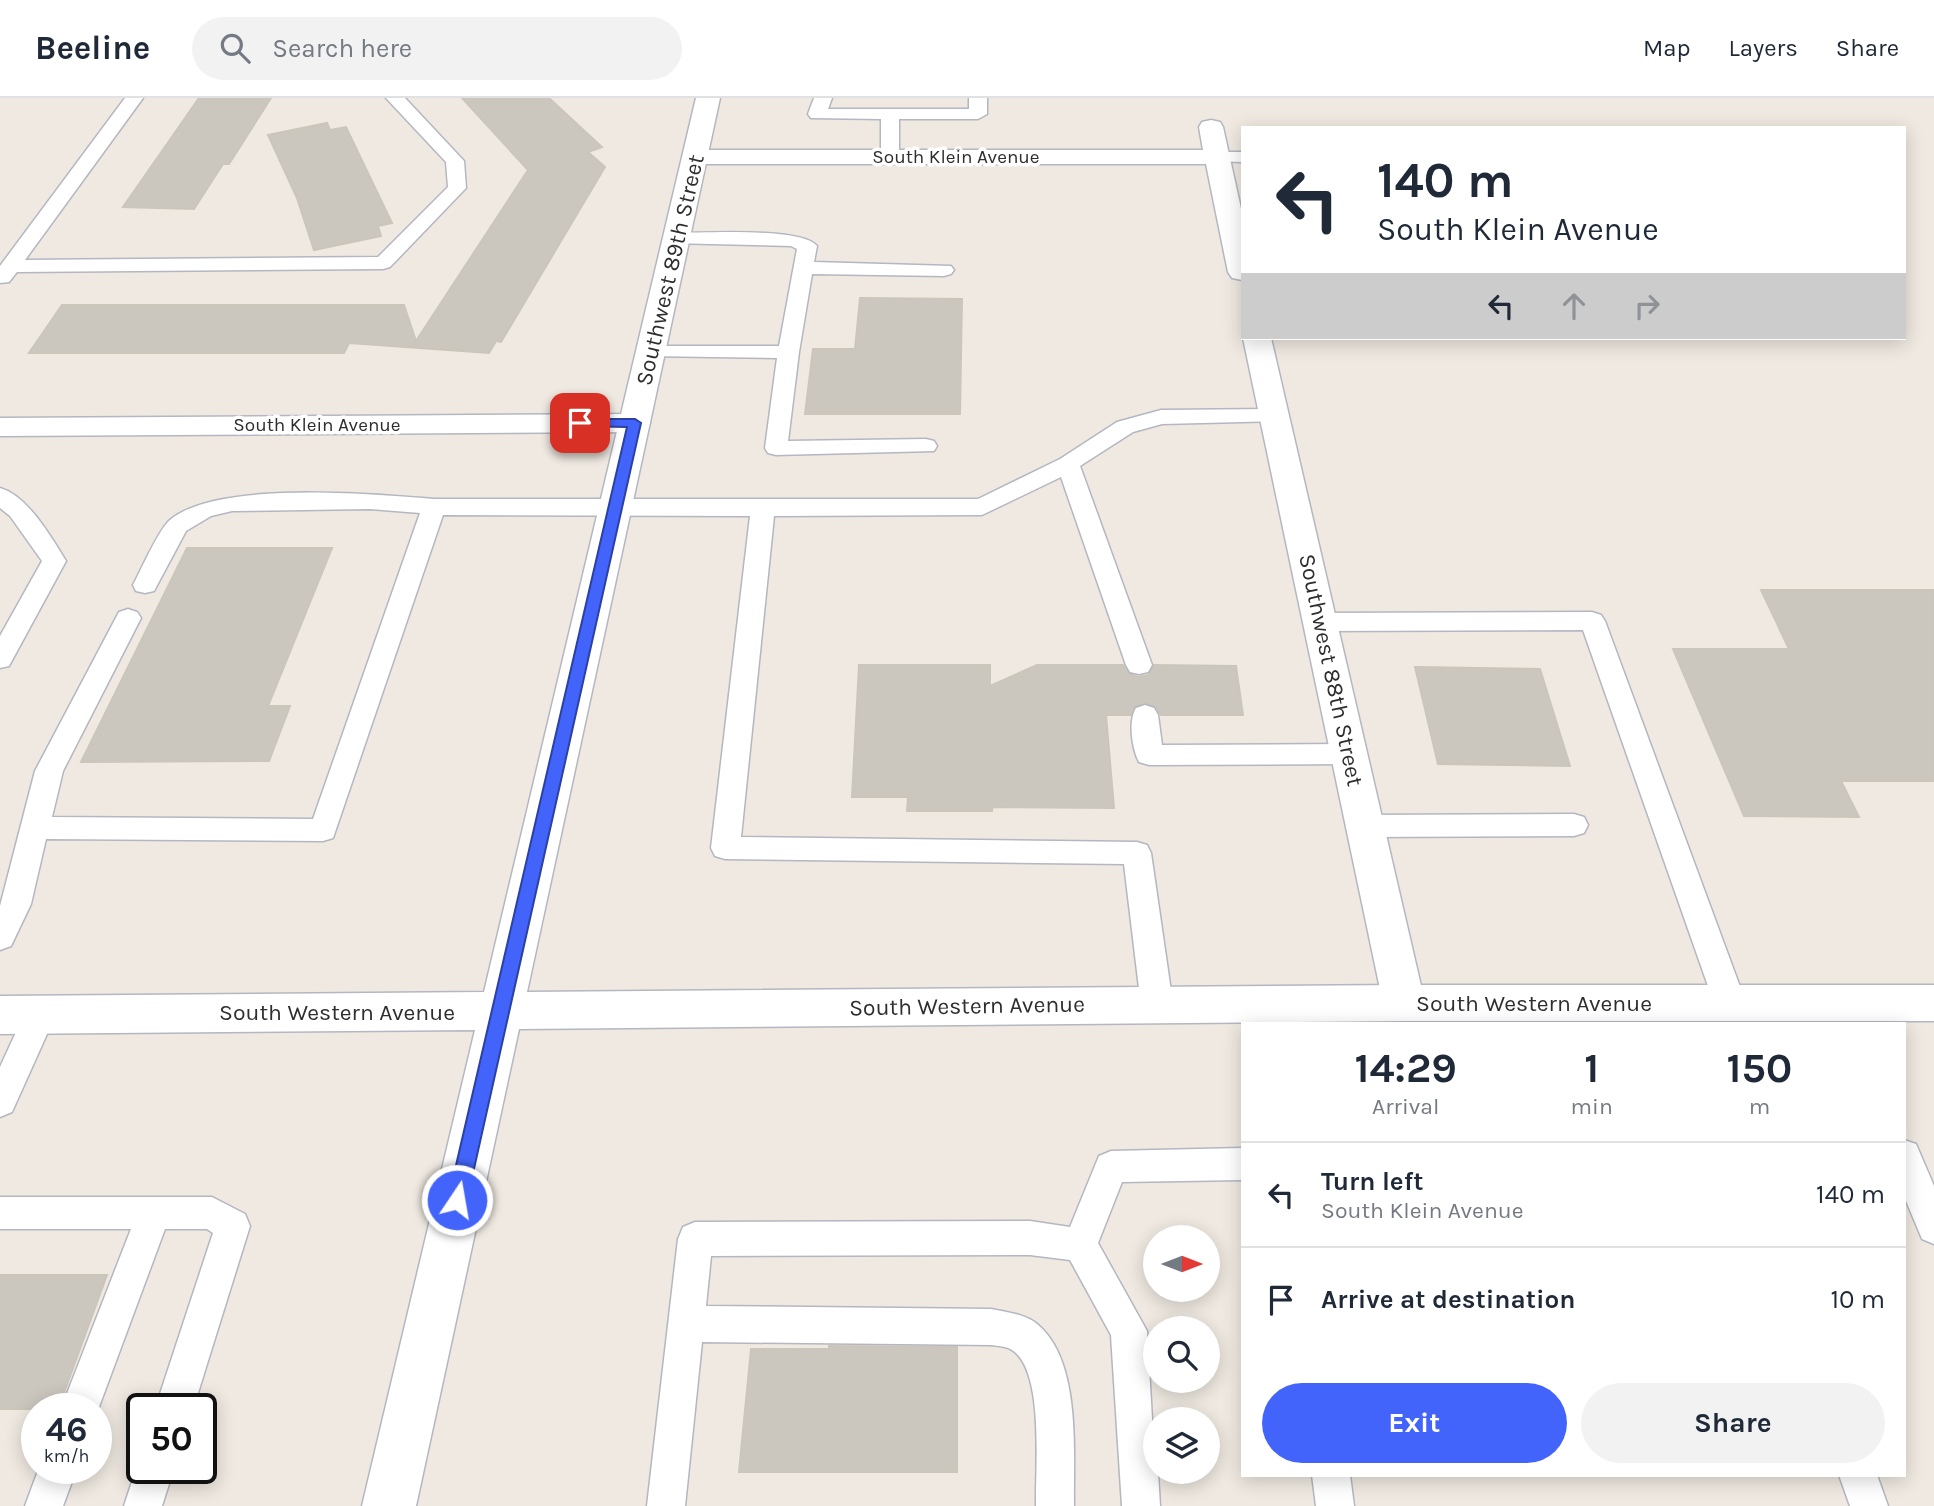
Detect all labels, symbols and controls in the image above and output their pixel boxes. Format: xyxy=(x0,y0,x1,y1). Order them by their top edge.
search box xyxy=(192,17,682,80)
text: Beeline xyxy=(35,29,150,67)
icon: search xyxy=(216,29,254,67)
text: Search here xyxy=(272,33,412,64)
text: Map xyxy=(1643,34,1691,62)
text: Layers xyxy=(1729,34,1798,62)
text: Share xyxy=(1836,34,1899,62)
street label: South Klein Avenue xyxy=(872,146,1040,168)
street label: Southwest 89th Street xyxy=(630,152,710,388)
text: 140 m xyxy=(1377,152,1514,209)
icon: left xyxy=(1262,154,1353,245)
text: South Klein Avenue xyxy=(1377,211,1659,248)
icon: left xyxy=(1482,287,1520,325)
icon: ahead xyxy=(1555,287,1593,325)
icon: right xyxy=(1628,287,1666,325)
pin xyxy=(550,393,610,453)
icon: arrive xyxy=(561,404,599,442)
street label: South Klein Avenue xyxy=(233,414,401,436)
street label: Southwest 88th Street xyxy=(1293,551,1369,789)
street label: South Western Avenue xyxy=(849,990,1085,1022)
street label: South Western Avenue xyxy=(1416,990,1652,1017)
street label: South Western Avenue xyxy=(219,999,455,1026)
text: 14:29 xyxy=(1355,1043,1457,1093)
text: 1 xyxy=(1584,1043,1599,1093)
text: 150 xyxy=(1726,1043,1792,1093)
text: Arrival xyxy=(1372,1093,1439,1120)
text: min xyxy=(1571,1093,1613,1120)
text: m xyxy=(1749,1093,1770,1120)
position arrow xyxy=(420,1163,494,1237)
text: Turn left xyxy=(1321,1166,1423,1197)
icon: left xyxy=(1262,1176,1300,1214)
text: 140 m xyxy=(1816,1179,1885,1210)
text: South Klein Avenue xyxy=(1321,1197,1524,1224)
north arrow xyxy=(1143,1225,1220,1302)
map controls xyxy=(1143,1225,1220,1484)
icon: arrive xyxy=(1262,1281,1300,1319)
text: Arrive at destination xyxy=(1321,1284,1575,1315)
text: 10 m xyxy=(1830,1284,1885,1315)
button: search xyxy=(1143,1316,1220,1393)
button: Exit xyxy=(1262,1383,1567,1463)
button: Share xyxy=(1581,1383,1885,1463)
speed limit sign: 50 xyxy=(126,1393,217,1484)
button: layers xyxy=(1143,1407,1220,1484)
text: 46 xyxy=(45,1409,88,1450)
text: km/h xyxy=(44,1445,89,1467)

